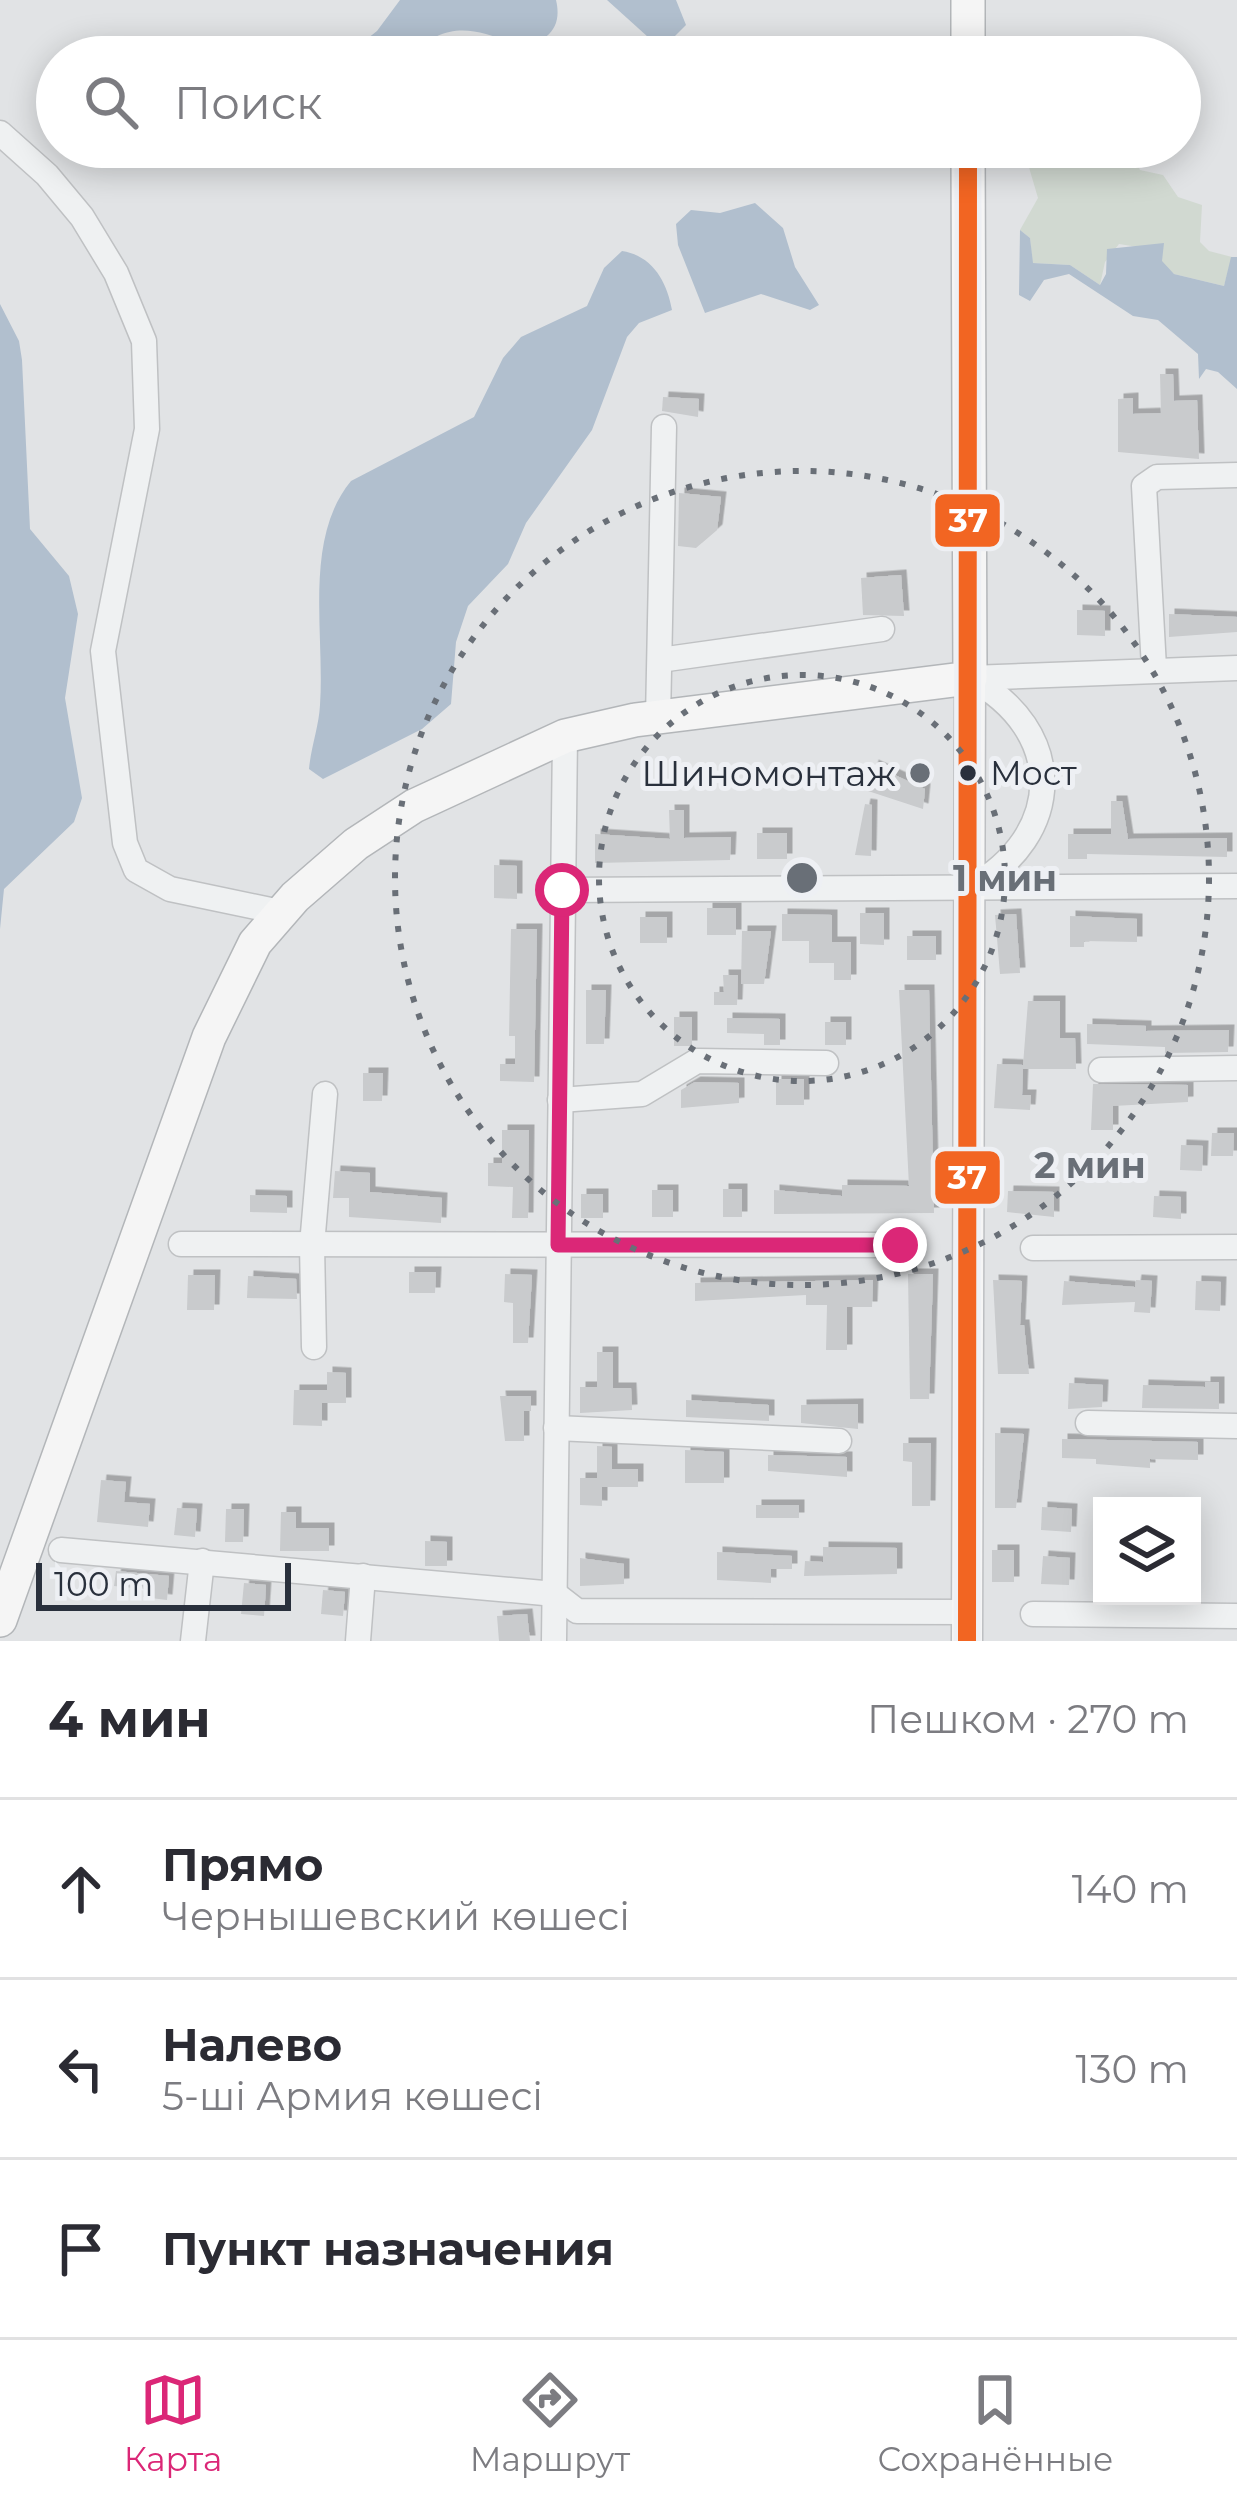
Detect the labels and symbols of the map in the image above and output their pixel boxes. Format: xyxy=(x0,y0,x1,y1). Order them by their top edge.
line badge: 37 xyxy=(933,492,1002,549)
text: 37 xyxy=(947,500,988,540)
place label: Шиномонтаж xyxy=(641,751,896,795)
place label: Мост xyxy=(990,753,1077,793)
marker: Шиномонтаж xyxy=(907,760,933,786)
marker: Мост xyxy=(957,762,979,784)
text: 1 мин xyxy=(953,856,1057,900)
centre of rings xyxy=(781,857,823,899)
route start xyxy=(535,863,589,917)
text: 2 мин xyxy=(1034,1143,1146,1187)
line badge: 37 xyxy=(933,1149,1002,1206)
text: 37 xyxy=(946,1157,987,1197)
route end xyxy=(873,1218,927,1272)
scale bar xyxy=(36,1557,291,1610)

